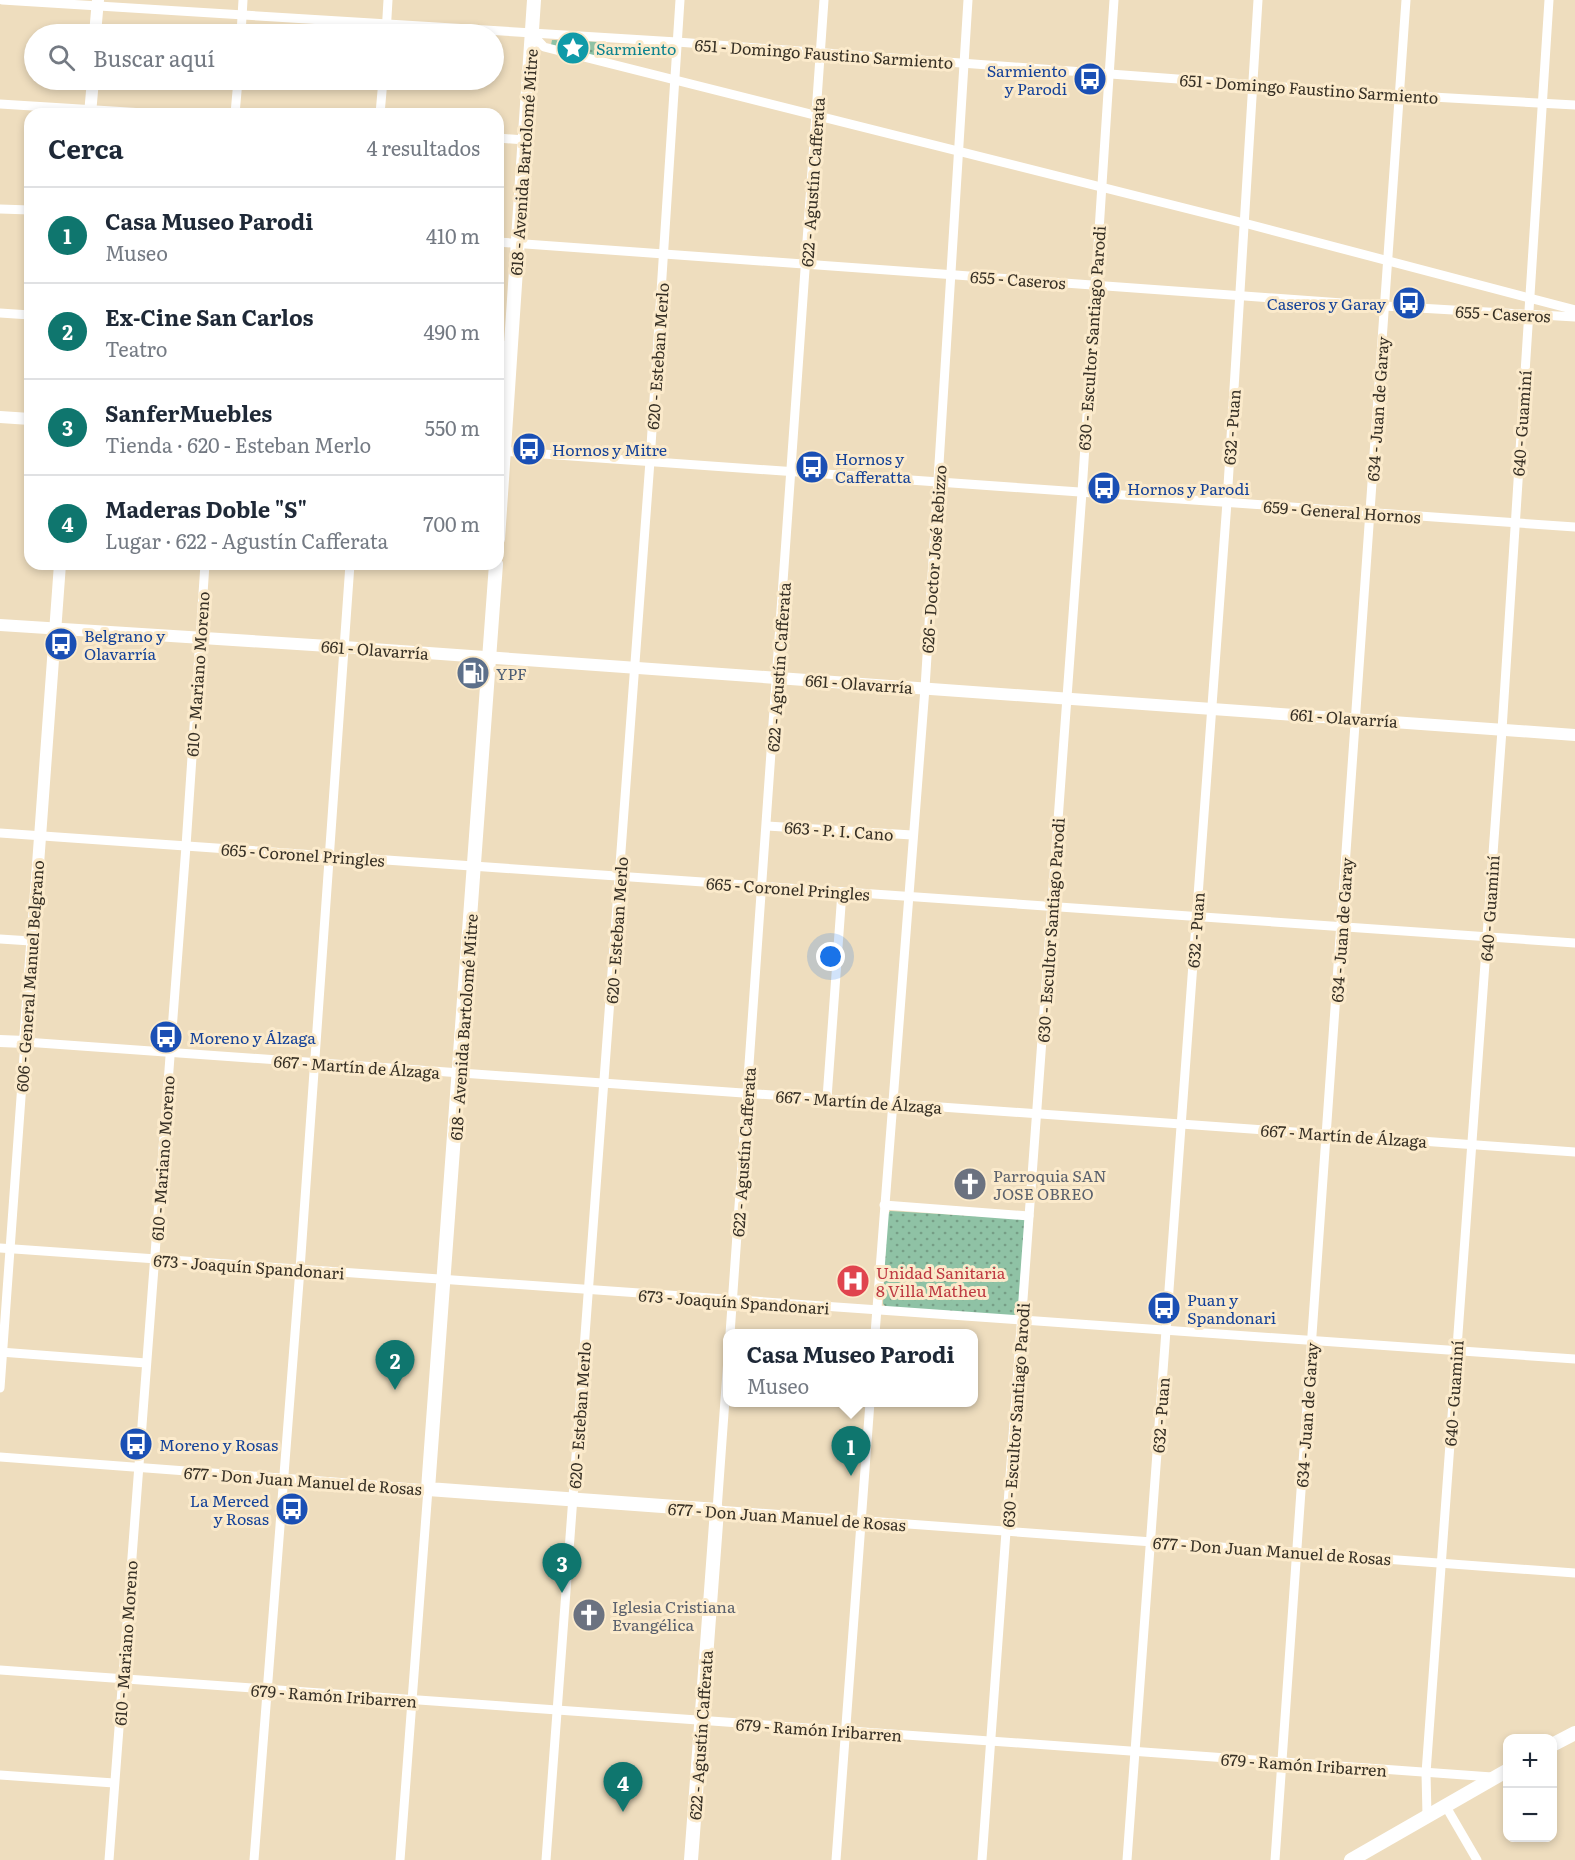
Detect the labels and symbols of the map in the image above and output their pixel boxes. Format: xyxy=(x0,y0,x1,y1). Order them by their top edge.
place icon: Sarmiento xyxy=(555,30,591,66)
street label: 651 - Domingo Faustino Sarmiento xyxy=(694,32,954,74)
place label: Sarmiento xyxy=(596,36,676,60)
street label: 618 - Avenida Bartolomé Mitre xyxy=(503,48,543,276)
place label: Sarmiento y Parodi xyxy=(987,58,1067,100)
bus stop icon: Sarmiento y Parodi xyxy=(1072,61,1108,97)
street label: 651 - Domingo Faustino Sarmiento xyxy=(1179,67,1439,109)
street label: 622 - Agustín Cafferata xyxy=(794,96,830,268)
street label: 630 - Escultor Santiago Parodi xyxy=(1071,225,1111,451)
street label: 655 - Caseros xyxy=(969,264,1067,294)
street label: 620 - Esteban Merlo xyxy=(640,282,674,430)
bus stop icon: Caseros y Garay xyxy=(1391,285,1427,321)
place label: Caseros y Garay xyxy=(1267,291,1387,315)
street label: 655 - Caseros xyxy=(1455,299,1551,327)
street label: 634 - Juan de Garay xyxy=(1360,335,1394,482)
street label: 640 - Guaminí xyxy=(1505,369,1537,477)
street label: 632 - Puan xyxy=(1216,388,1246,466)
bus stop icon: Hornos y Mitre xyxy=(511,431,547,467)
place label: Hornos y Mitre xyxy=(552,437,667,461)
place label: Hornos y Cafferatta xyxy=(835,446,912,488)
bus stop icon: Hornos y Cafferatta xyxy=(794,449,830,485)
street label: 626 - Doctor José Rebizzo xyxy=(914,464,952,654)
bus stop icon: Hornos y Parodi xyxy=(1086,470,1122,506)
place label: Hornos y Parodi xyxy=(1127,476,1250,500)
street label: 659 - General Hornos xyxy=(1263,494,1421,528)
street label: 622 - Agustín Cafferata xyxy=(760,581,796,753)
street label: 610 - Mariano Moreno xyxy=(179,591,215,757)
place label: Belgrano y Olavarría xyxy=(84,623,166,665)
bus stop icon: Belgrano y Olavarría xyxy=(43,626,79,662)
street label: 661 - Olavarría xyxy=(320,633,430,665)
fuel station icon: YPF xyxy=(455,655,491,691)
place label: YPF xyxy=(496,661,527,685)
street label: 661 - Olavarría xyxy=(804,667,914,699)
street label: 661 - Olavarría xyxy=(1289,701,1399,733)
street label: 663 - P. I. Cano xyxy=(784,814,894,846)
street label: 630 - Escultor Santiago Parodi xyxy=(1030,817,1070,1043)
street label: 665 - Coronel Pringles xyxy=(220,836,386,872)
street label: 640 - Guaminí xyxy=(1473,854,1505,962)
street label: 620 - Esteban Merlo xyxy=(599,856,633,1004)
street label: 634 - Juan de Garay xyxy=(1324,856,1358,1003)
street label: 606 - General Manuel Belgrano xyxy=(9,859,49,1093)
street label: 665 - Coronel Pringles xyxy=(705,870,871,906)
street label: 632 - Puan xyxy=(1180,891,1210,969)
street label: 618 - Avenida Bartolomé Mitre xyxy=(443,913,483,1141)
your location xyxy=(816,942,845,971)
bus stop icon: Moreno y Álzaga xyxy=(148,1019,184,1055)
place label: Moreno y Álzaga xyxy=(189,1025,316,1049)
street label: 667 - Martín de Álzaga xyxy=(273,1048,441,1084)
street label: 622 - Agustín Cafferata xyxy=(725,1066,761,1238)
street label: 610 - Mariano Moreno xyxy=(144,1075,180,1241)
street label: 667 - Martín de Álzaga xyxy=(775,1083,943,1119)
street label: 667 - Martín de Álzaga xyxy=(1260,1117,1428,1153)
place label: Parroquia SAN JOSE OBREO xyxy=(993,1163,1107,1205)
church icon: Parroquia SAN JOSE OBREO xyxy=(952,1166,988,1202)
street label: 673 - Joaquín Spandonari xyxy=(153,1247,345,1285)
place label: Unidad Sanitaria 8 Villa Matheu xyxy=(876,1260,1006,1302)
hospital icon: Unidad Sanitaria 8 Villa Matheu xyxy=(835,1263,871,1299)
street label: 673 - Joaquín Spandonari xyxy=(638,1282,830,1320)
place label: Puan y Spandonari xyxy=(1187,1287,1276,1329)
bus stop icon: Puan y Spandonari xyxy=(1146,1290,1182,1326)
street label: 630 - Escultor Santiago Parodi xyxy=(995,1302,1035,1528)
street label: 640 - Guaminí xyxy=(1437,1339,1469,1447)
pin: 2 xyxy=(376,1340,414,1390)
street label: 620 - Esteban Merlo xyxy=(562,1341,596,1489)
street label: 634 - Juan de Garay xyxy=(1289,1341,1323,1488)
street label: 632 - Puan xyxy=(1145,1376,1175,1454)
bus stop icon: Moreno y Rosas xyxy=(118,1426,154,1462)
pin: 1 xyxy=(832,1426,870,1476)
place label: Moreno y Rosas xyxy=(159,1432,278,1456)
street label: 677 - Don Juan Manuel de Rosas xyxy=(183,1460,423,1500)
place label: La Merced y Rosas xyxy=(190,1488,269,1530)
bus stop icon: La Merced y Rosas xyxy=(274,1491,310,1527)
street label: 677 - Don Juan Manuel de Rosas xyxy=(667,1496,907,1536)
street label: 677 - Don Juan Manuel de Rosas xyxy=(1152,1530,1392,1570)
pin: 3 xyxy=(542,1544,582,1593)
street label: 610 - Mariano Moreno xyxy=(107,1560,143,1726)
place label: Iglesia Cristiana Evangélica xyxy=(612,1594,736,1636)
church icon: Iglesia Cristiana Evangélica xyxy=(571,1597,607,1633)
street label: 622 - Agustín Cafferata xyxy=(682,1649,718,1821)
street label: 679 - Ramón Iribarren xyxy=(250,1677,418,1713)
street label: 679 - Ramón Iribarren xyxy=(735,1711,903,1747)
street label: 679 - Ramón Iribarren xyxy=(1220,1746,1388,1782)
pin: 4 xyxy=(604,1762,642,1812)

